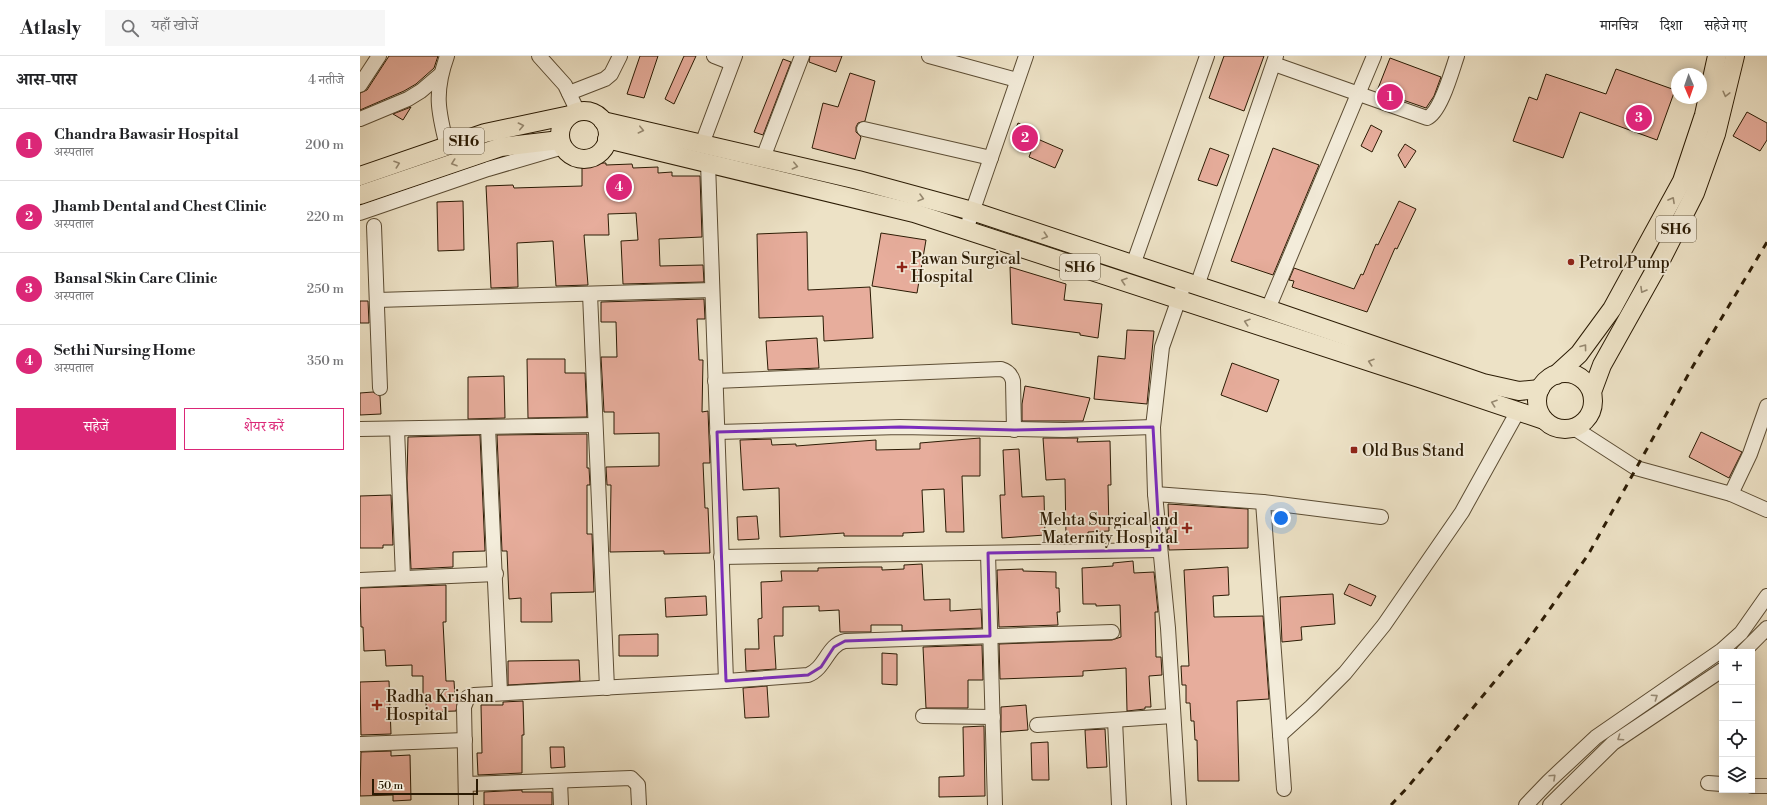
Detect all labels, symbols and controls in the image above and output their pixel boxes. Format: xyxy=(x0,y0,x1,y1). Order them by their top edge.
search box xyxy=(105,10,385,46)
text: Atlasly xyxy=(20,16,81,40)
text: यहाँ खोजें xyxy=(151,16,198,35)
icon: search xyxy=(119,17,141,39)
text: मानचित्र xyxy=(1600,17,1638,35)
text: दिशा xyxy=(1660,17,1682,35)
text: सहेजे गए xyxy=(1704,17,1747,35)
north arrow xyxy=(1671,68,1707,104)
text: आस-पास xyxy=(16,69,77,91)
text: 4 नतीजे xyxy=(308,72,344,88)
pin: 1 xyxy=(1377,82,1403,112)
one-way arrow xyxy=(1722,91,1730,97)
pin: 3 xyxy=(1626,103,1652,133)
one-way arrow xyxy=(518,122,524,130)
pin: 2 xyxy=(1012,123,1038,153)
text: Chandra Bawasir Hospital xyxy=(54,125,239,144)
one-way arrow xyxy=(638,125,645,133)
road number: SH6 xyxy=(444,128,484,154)
text: 1 xyxy=(26,137,32,153)
text: 200 m xyxy=(305,137,344,153)
text: अस्पताल xyxy=(54,144,94,160)
one-way arrow xyxy=(451,158,458,167)
one-way arrow xyxy=(393,160,400,168)
one-way arrow xyxy=(792,161,798,169)
pin: 4 xyxy=(606,172,632,202)
one-way arrow xyxy=(918,193,924,201)
text: Jhamb Dental and Chest Clinic xyxy=(54,197,267,216)
one-way arrow xyxy=(1667,197,1674,204)
text: 2 xyxy=(25,209,33,225)
text: 220 m xyxy=(306,209,344,225)
text: अस्पताल xyxy=(54,216,94,232)
road number: SH6 xyxy=(1656,216,1696,242)
one-way arrow xyxy=(1042,231,1049,240)
place label: Pawan Surgical Hospital xyxy=(911,249,1021,287)
place label: Petrol Pump xyxy=(1579,253,1670,273)
road number: SH6 xyxy=(1060,254,1100,280)
marker: Petrol Pump xyxy=(1566,257,1576,267)
marker: Pawan Surgical Hospital xyxy=(896,261,908,273)
text: Bansal Skin Care Clinic xyxy=(54,269,218,288)
one-way arrow xyxy=(1121,277,1128,286)
text: 3 xyxy=(25,281,33,297)
text: 250 m xyxy=(307,281,344,297)
one-way arrow xyxy=(1641,286,1648,293)
text: अस्पताल xyxy=(54,288,94,304)
one-way arrow xyxy=(1244,318,1251,326)
text: Sethi Nursing Home xyxy=(54,341,195,360)
one-way arrow xyxy=(1579,345,1586,352)
text: 4 xyxy=(25,353,33,369)
text: 350 m xyxy=(307,353,344,369)
one-way arrow xyxy=(1368,358,1375,367)
text: अस्पताल xyxy=(54,360,94,376)
one-way arrow xyxy=(1491,399,1498,408)
button: सहेजें xyxy=(16,408,176,450)
button: शेयर करें xyxy=(184,408,344,450)
place label: Old Bus Stand xyxy=(1362,441,1464,461)
marker: Old Bus Stand xyxy=(1349,445,1359,455)
your location xyxy=(1271,508,1291,528)
place label: Mehta Surgical and Maternity Hospital xyxy=(1039,510,1178,548)
marker: Mehta Surgical and Maternity Hospital xyxy=(1181,522,1193,534)
map controls xyxy=(1719,649,1755,793)
button: + xyxy=(1719,649,1755,685)
button: − xyxy=(1719,685,1755,721)
place label: Radha Krishan Hospital xyxy=(386,687,494,725)
one-way arrow xyxy=(1651,694,1658,702)
marker: Radha Krishan Hospital xyxy=(371,699,383,711)
button: locate xyxy=(1719,721,1755,757)
one-way arrow xyxy=(1617,733,1624,741)
button: layers xyxy=(1719,757,1755,793)
one-way arrow xyxy=(1548,774,1556,782)
scale bar xyxy=(372,777,478,796)
text: 50 m xyxy=(378,779,403,793)

